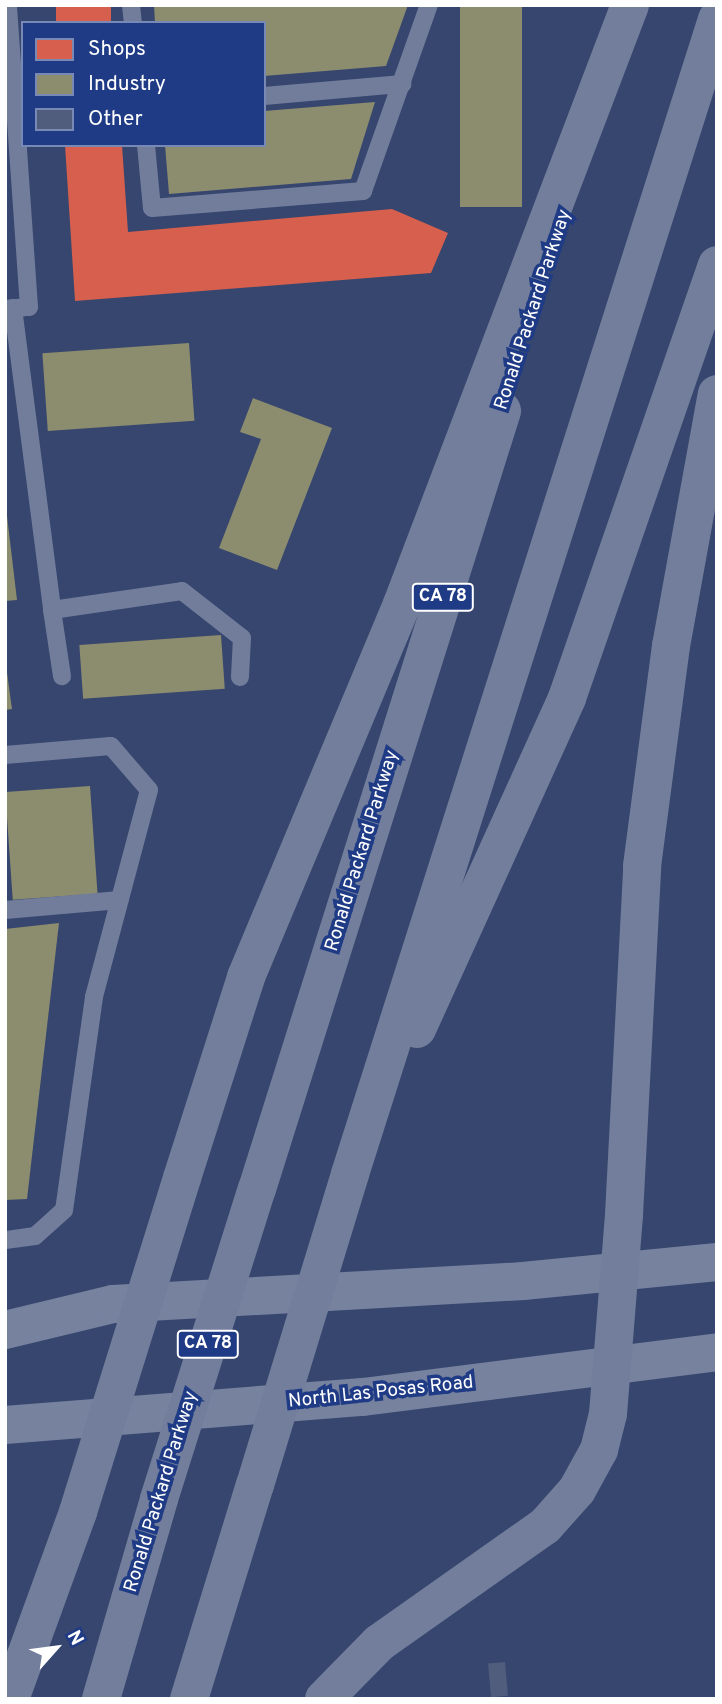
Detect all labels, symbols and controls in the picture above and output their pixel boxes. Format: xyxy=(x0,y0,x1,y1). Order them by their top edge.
legend xyxy=(21,21,266,147)
text: Shops xyxy=(88,36,146,63)
text: Industry xyxy=(88,71,166,98)
text: Other xyxy=(88,106,143,133)
street label: Ronald Packard Parkway xyxy=(491,207,577,413)
road number: CA 78 xyxy=(410,582,476,612)
street label: Ronald Packard Parkway xyxy=(322,748,404,954)
road number: CA 78 xyxy=(175,1330,241,1358)
street label: North Las Posas Road xyxy=(287,1372,475,1414)
street label: Ronald Packard Parkway xyxy=(121,1389,203,1595)
north arrow xyxy=(21,1613,91,1683)
text: N xyxy=(61,1626,88,1650)

